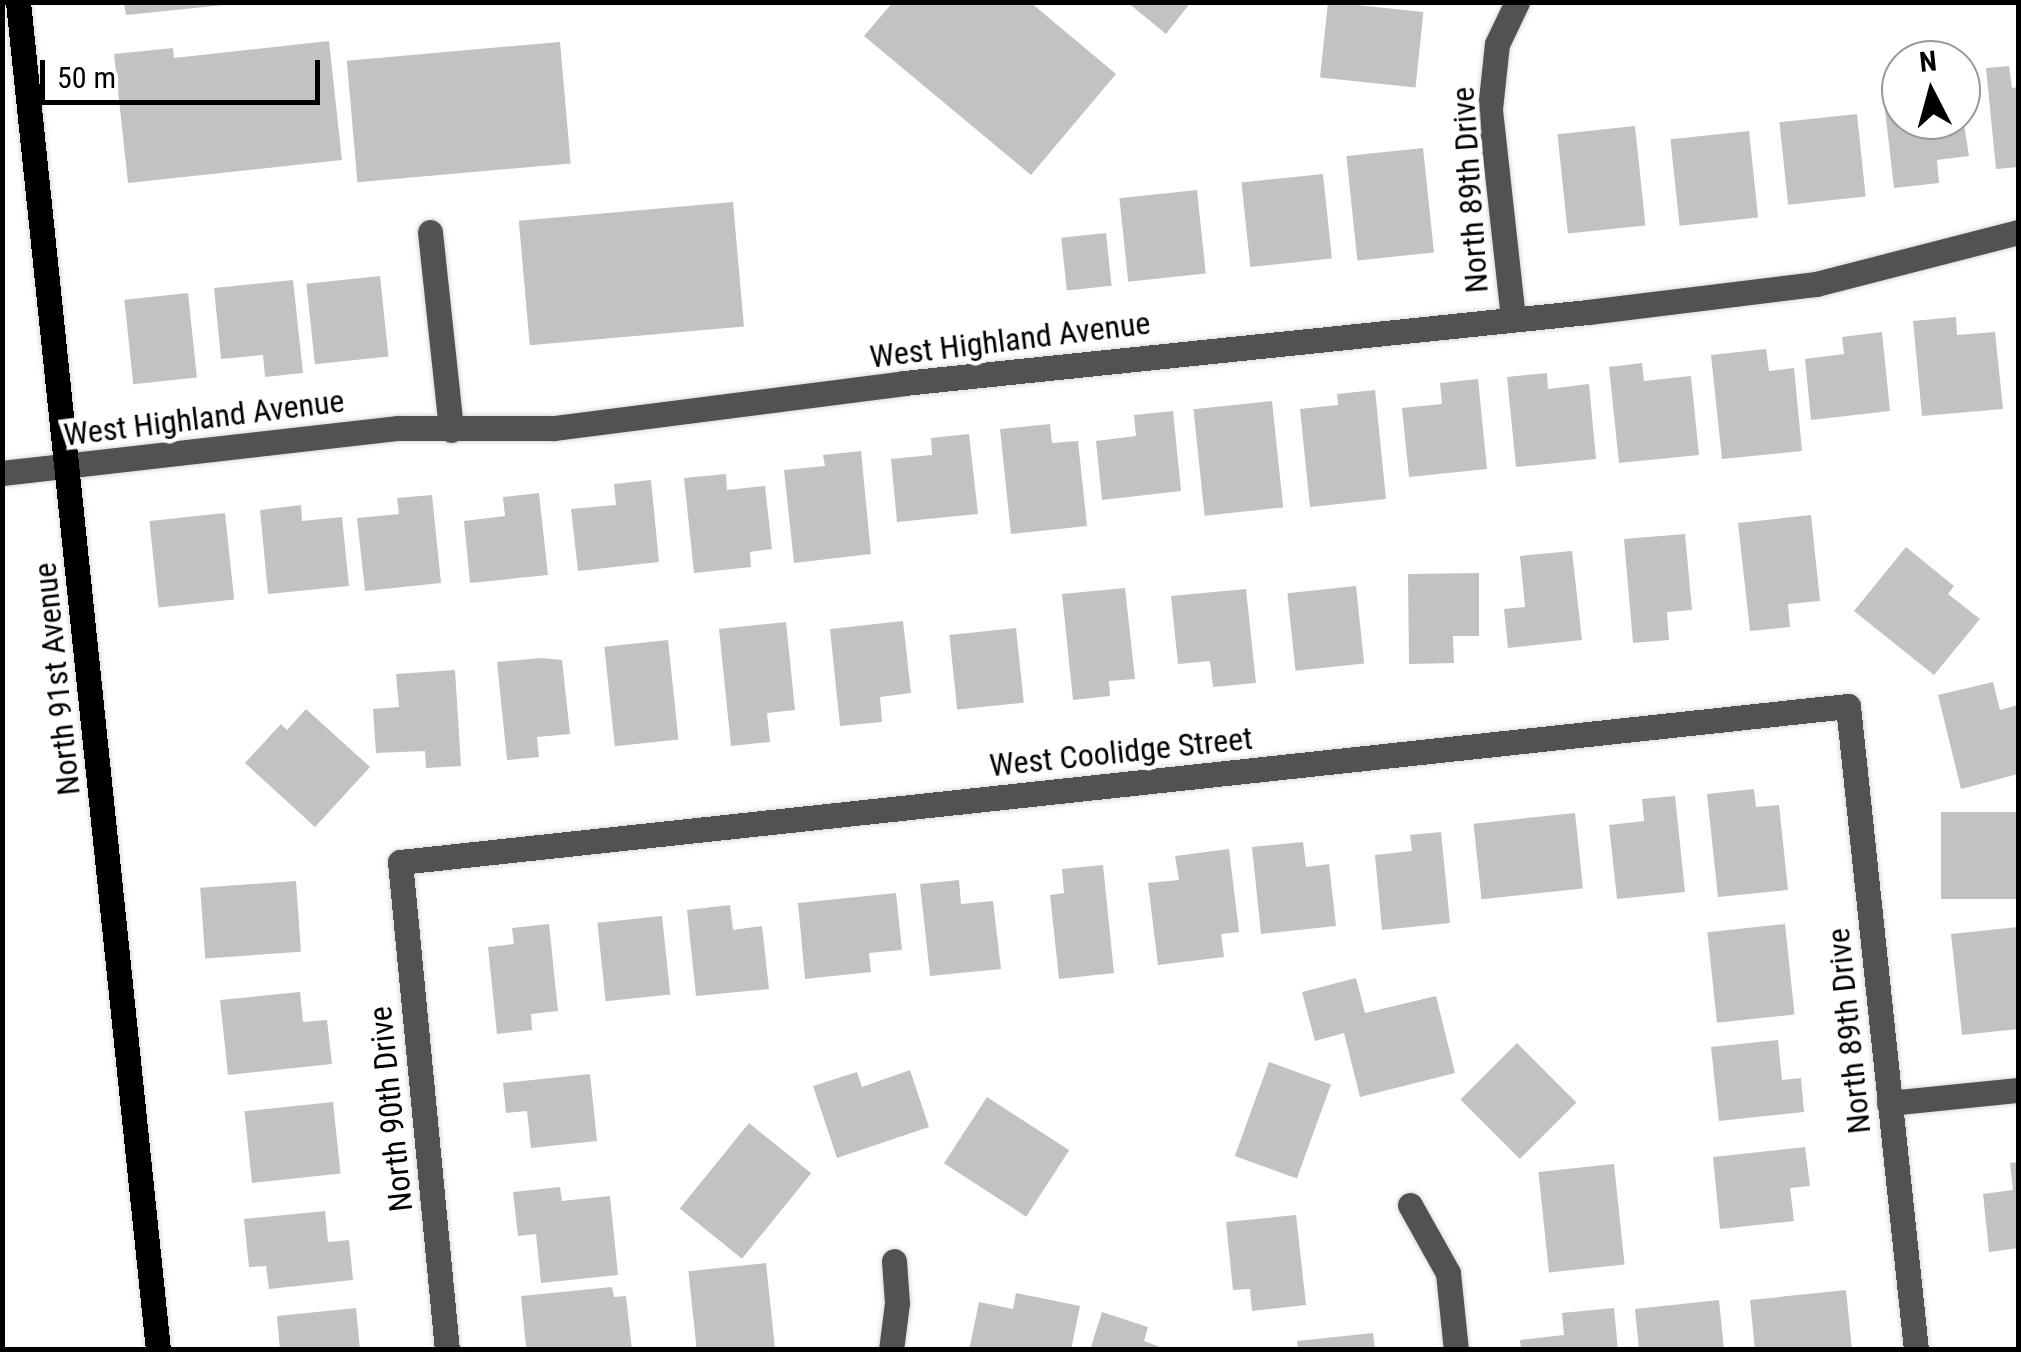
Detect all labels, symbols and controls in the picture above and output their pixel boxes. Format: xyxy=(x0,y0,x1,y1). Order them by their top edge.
scale bar xyxy=(45,40,325,102)
north arrow xyxy=(1881,40,1981,140)
text: N xyxy=(1918,44,1938,79)
text: 50 m xyxy=(57,60,116,95)
street label: North 89th Drive xyxy=(1444,86,1496,294)
street label: West Highland Avenue xyxy=(868,304,1152,376)
street label: West Highland Avenue xyxy=(62,382,346,454)
street label: North 91st Avenue xyxy=(26,561,88,797)
street label: West Coolidge Street xyxy=(988,719,1254,785)
street label: North 89th Drive xyxy=(1819,926,1879,1136)
street label: North 90th Drive xyxy=(361,1004,421,1214)

